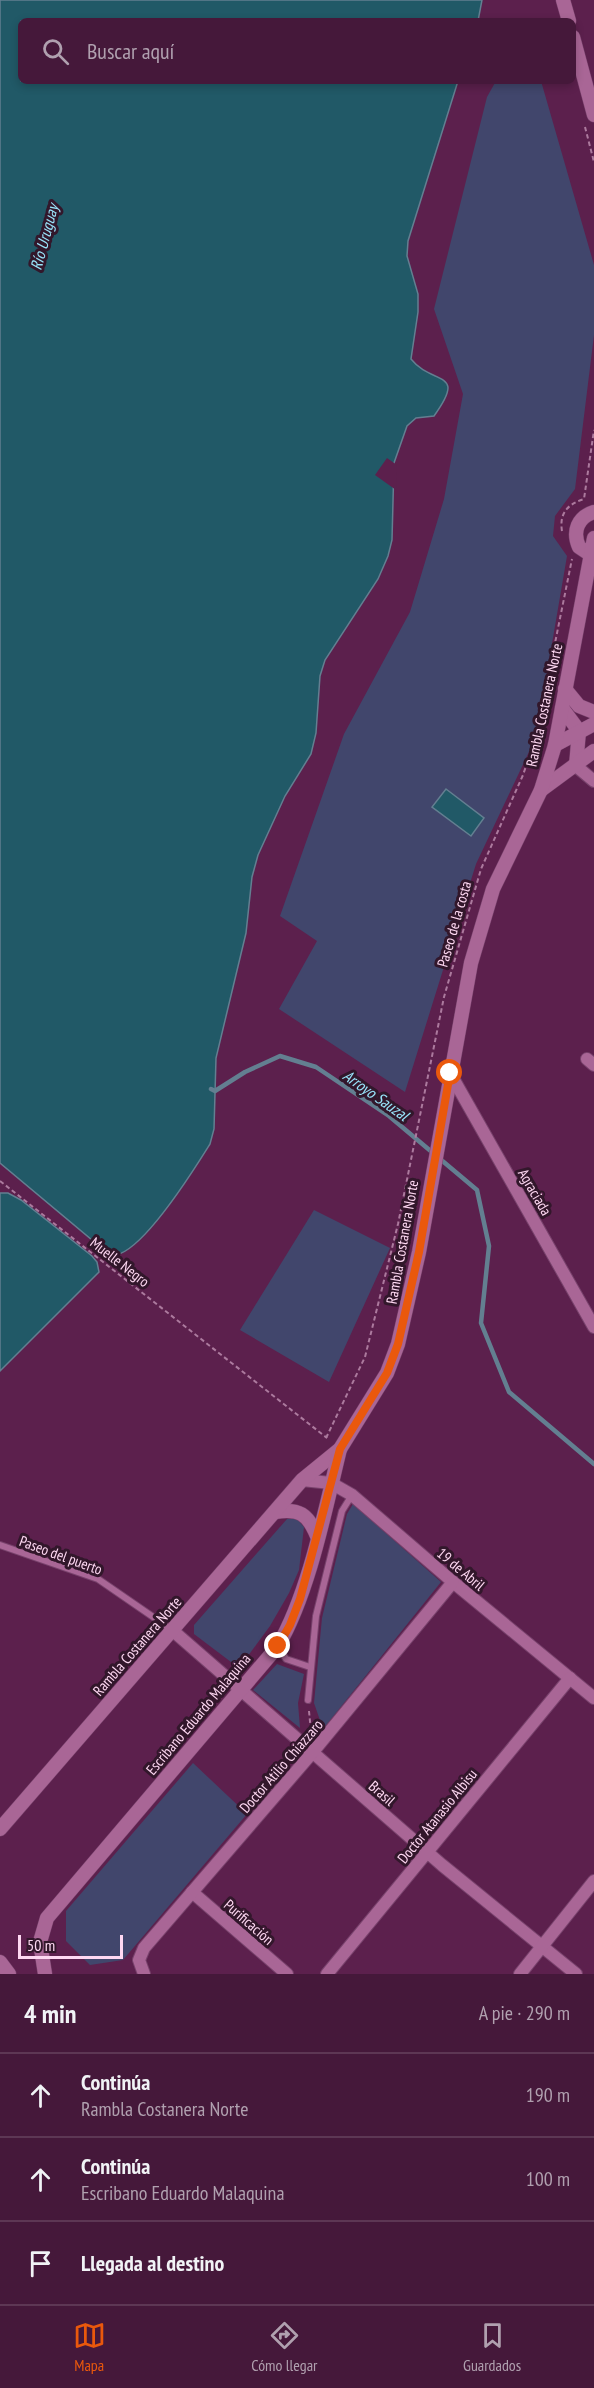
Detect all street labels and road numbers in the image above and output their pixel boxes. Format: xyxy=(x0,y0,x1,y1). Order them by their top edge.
street label: Rambla Costanera Norte xyxy=(522,642,566,768)
street label: Paseo de la costa xyxy=(433,879,475,969)
street label: Agraciada xyxy=(514,1165,556,1219)
street label: Rambla Costanera Norte xyxy=(382,1179,422,1305)
street label: Muelle Negro xyxy=(87,1233,153,1291)
street label: Paseo del puerto xyxy=(17,1531,105,1579)
street label: 19 de Abril xyxy=(433,1544,489,1595)
street label: Rambla Costanera Norte xyxy=(89,1592,185,1700)
street label: Escribano Eduardo Malaquina xyxy=(142,1649,254,1779)
street label: Doctor Atilio Chiazzaro xyxy=(235,1715,327,1817)
street label: Doctor Atanasio Albisu xyxy=(393,1765,481,1867)
street label: Brasil xyxy=(365,1776,400,1810)
street label: Purificación xyxy=(220,1895,278,1949)

